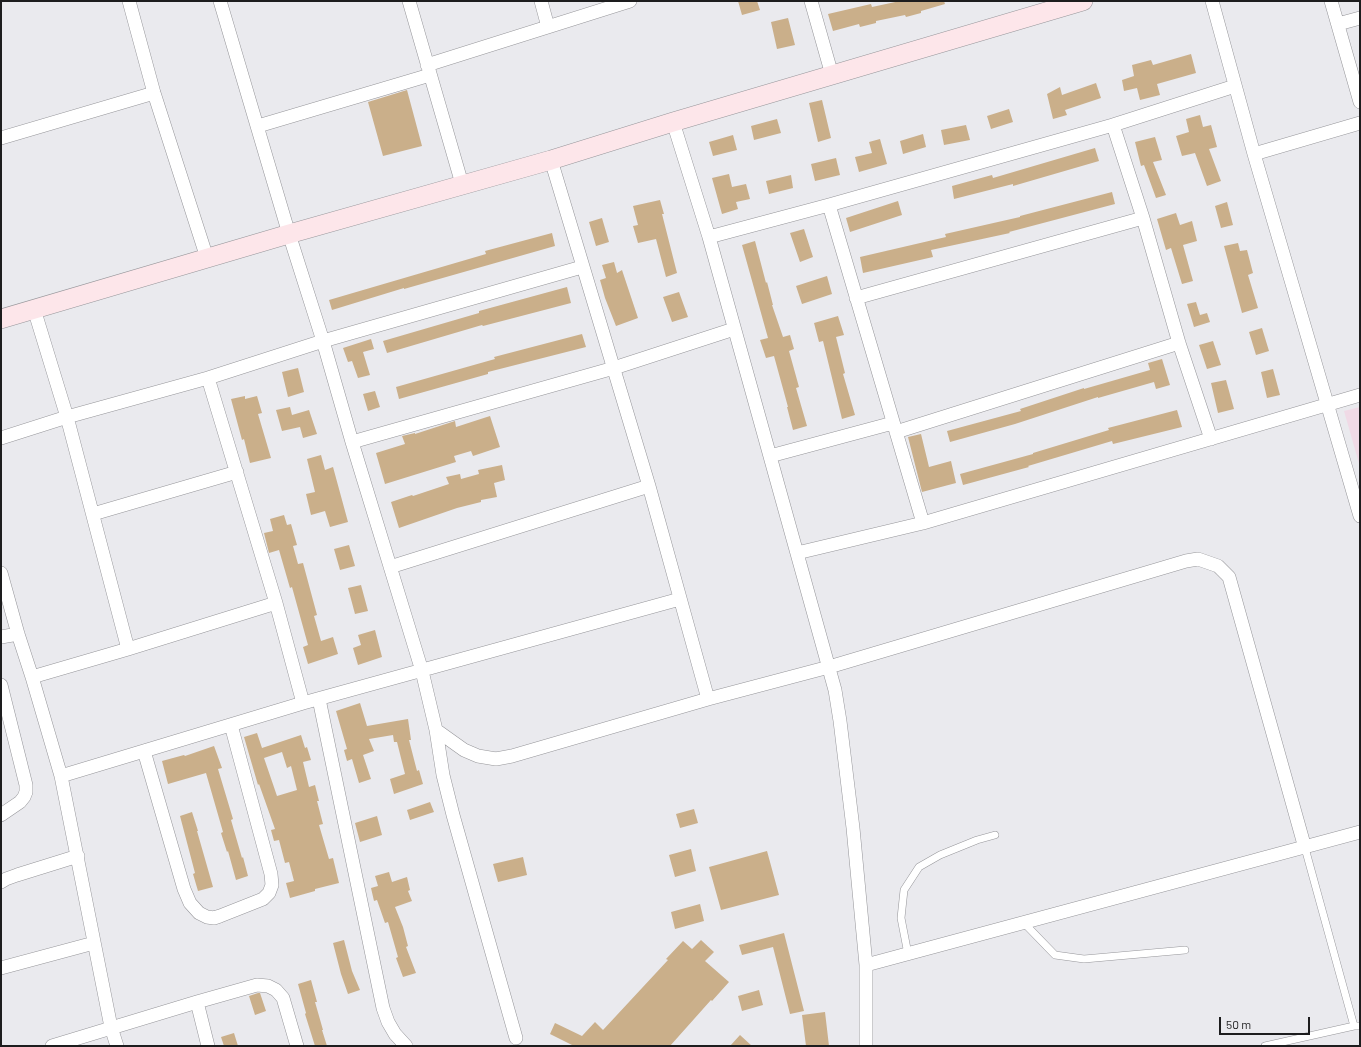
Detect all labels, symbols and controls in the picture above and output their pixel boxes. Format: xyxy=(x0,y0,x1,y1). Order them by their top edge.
scale bar xyxy=(1221,1009,1312,1035)
text: 50 m xyxy=(1226,1017,1251,1031)

